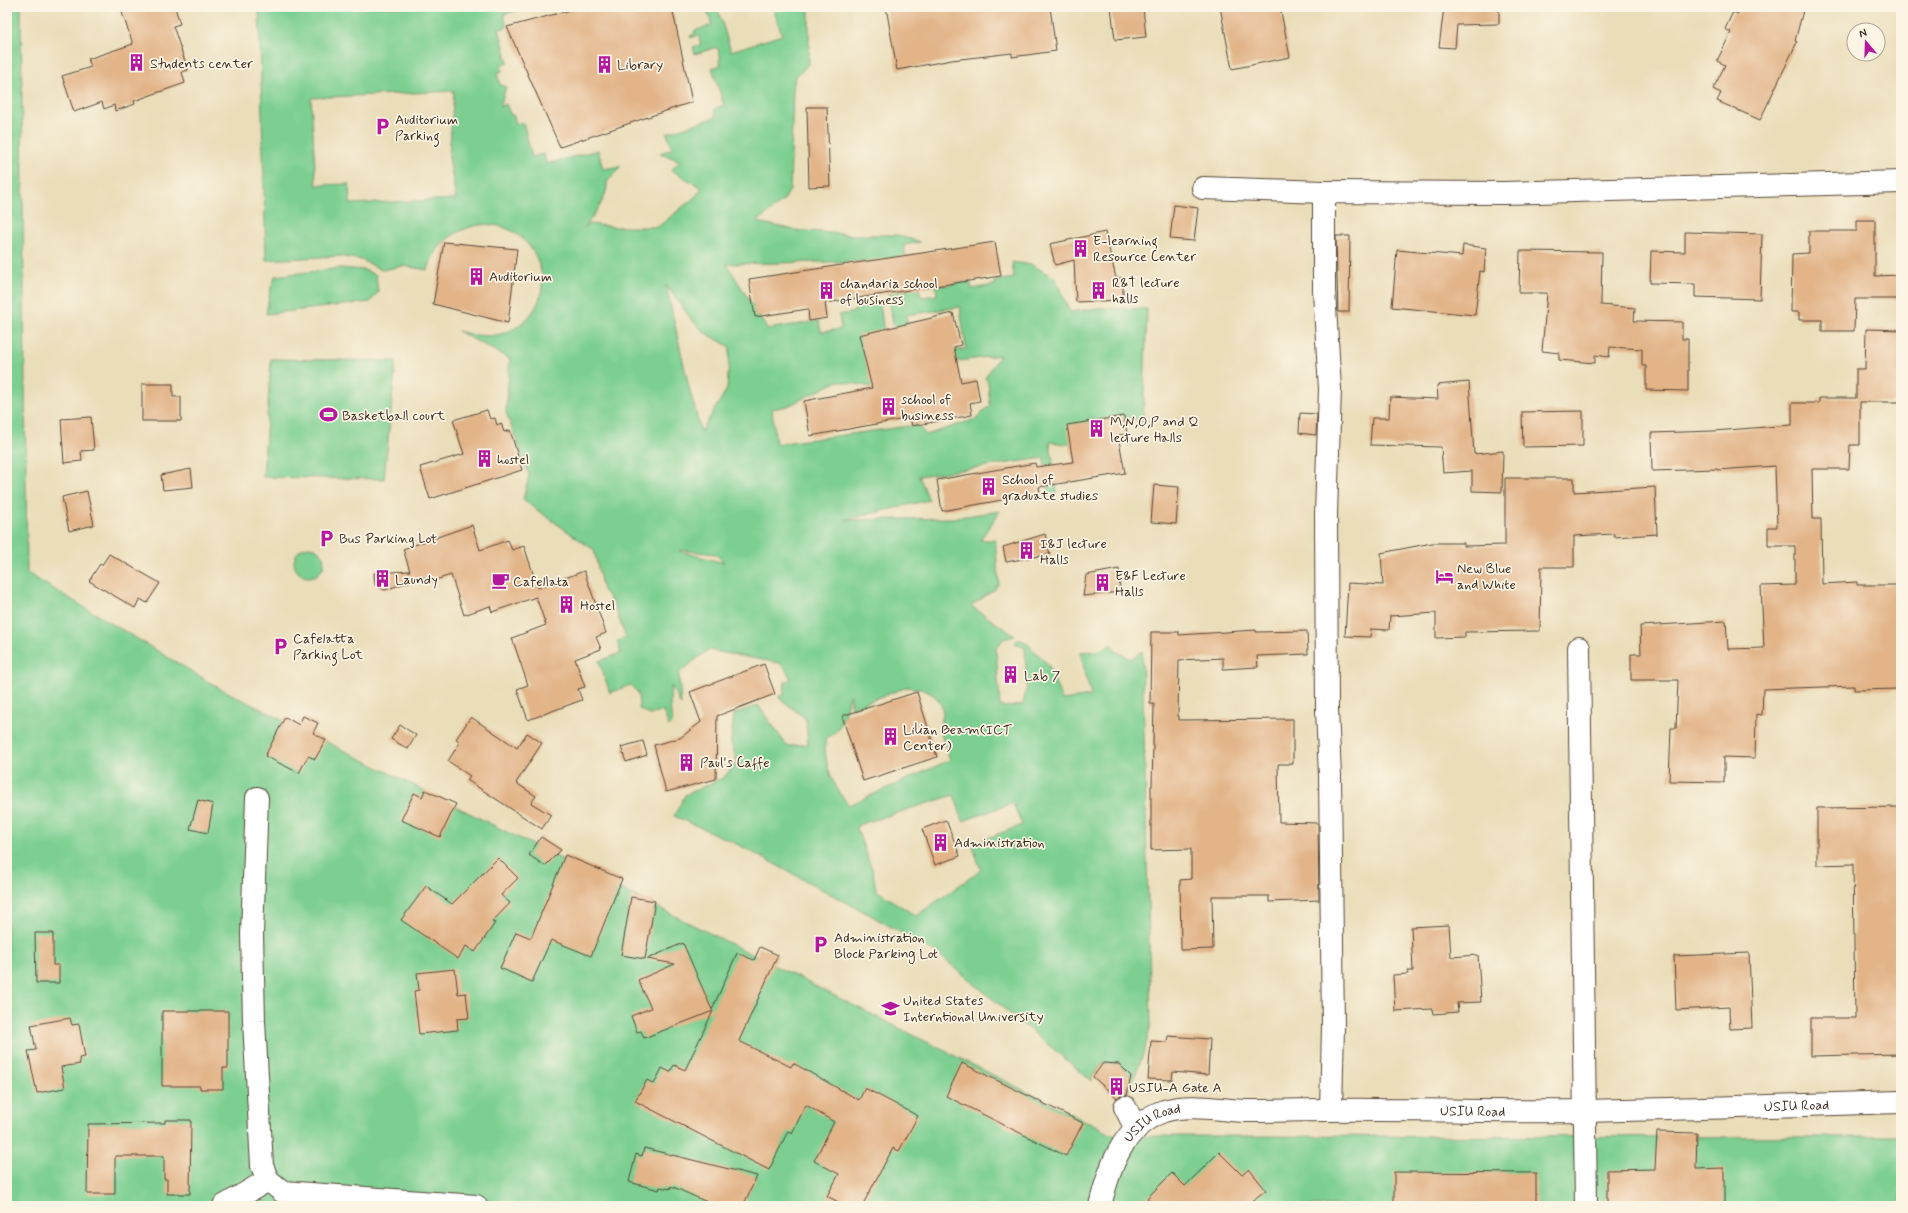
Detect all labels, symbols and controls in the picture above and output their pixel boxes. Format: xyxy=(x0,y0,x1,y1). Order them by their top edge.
north arrow xyxy=(1846,22,1886,62)
text: N xyxy=(1857,26,1869,41)
building icon: Students center xyxy=(127,53,147,73)
building icon: Library xyxy=(594,54,614,74)
place label: Students center xyxy=(150,55,253,73)
place label: Library xyxy=(617,56,663,74)
place label: Auditorium Parking xyxy=(395,111,458,147)
parking icon: Auditorium Parking xyxy=(372,117,392,137)
place label: E-learning Resource Center xyxy=(1093,232,1196,266)
building icon: E-learning Resource Center xyxy=(1070,238,1090,258)
building icon: Auditorium xyxy=(466,266,486,286)
place label: Auditorium xyxy=(489,268,552,286)
place label: R&T lecture halls xyxy=(1112,274,1180,308)
place label: chandaria school of business xyxy=(840,275,938,309)
building icon: R&T lecture halls xyxy=(1089,280,1109,300)
building icon: chandaria school of business xyxy=(817,281,837,301)
place label: school of business xyxy=(901,391,954,425)
building icon: school of business xyxy=(878,397,898,417)
sports icon: Basketball court xyxy=(319,405,339,425)
place label: Basketball court xyxy=(342,407,446,425)
place label: M,N,O,P and Q lecture Halls xyxy=(1110,413,1199,447)
building icon: M,N,O,P and Q lecture Halls xyxy=(1087,419,1107,439)
building icon: hostel xyxy=(474,449,494,469)
place label: hostel xyxy=(497,451,529,469)
place label: School of graduate studies xyxy=(1002,471,1098,505)
building icon: School of graduate studies xyxy=(979,477,999,497)
parking icon: Bus Parking Lot xyxy=(316,528,336,548)
place label: Bus Parking Lot xyxy=(339,530,438,548)
place label: I&J lecture Halls xyxy=(1040,535,1107,569)
building icon: I&J lecture Halls xyxy=(1017,541,1037,561)
place label: New Blue and White xyxy=(1457,560,1516,594)
hotel icon: New Blue and White xyxy=(1434,566,1454,586)
place label: E&F Lecture Halls xyxy=(1115,567,1186,601)
building icon: Laundy xyxy=(372,569,392,589)
place label: Laundy xyxy=(395,571,438,589)
cafe icon: Cafellata xyxy=(490,571,510,591)
place label: Cafellata xyxy=(513,573,569,591)
building icon: E&F Lecture Halls xyxy=(1092,573,1112,593)
building icon: Hostel xyxy=(557,595,577,615)
place label: Hostel xyxy=(580,597,615,615)
place label: Cafelatta Parking Lot xyxy=(293,630,364,666)
parking icon: Cafelatta Parking Lot xyxy=(270,636,290,656)
building icon: Lab 7 xyxy=(1001,665,1021,685)
place label: Lab 7 xyxy=(1024,667,1061,685)
place label: Lilian Beam(ICT Center) xyxy=(903,721,1012,755)
building icon: Lilian Beam(ICT Center) xyxy=(880,727,900,747)
building icon: Paul's Caffe xyxy=(677,752,697,772)
place label: Paul's Caffe xyxy=(700,754,770,772)
building icon: Administration xyxy=(931,832,951,852)
place label: Administration xyxy=(954,834,1045,852)
place label: Administration Block Parking Lot xyxy=(834,929,938,964)
parking icon: Administration Block Parking Lot xyxy=(811,935,831,955)
place label: United States Interntional University xyxy=(903,992,1044,1026)
school or university icon: United States Interntional University xyxy=(880,998,900,1018)
building icon: USIU-A Gate A xyxy=(1106,1077,1126,1097)
place label: USIU-A Gate A xyxy=(1129,1079,1222,1097)
street label: USIU Road xyxy=(1764,1096,1830,1116)
street label: USIU Road xyxy=(1120,1100,1182,1146)
street label: USIU Road xyxy=(1440,1102,1505,1121)

